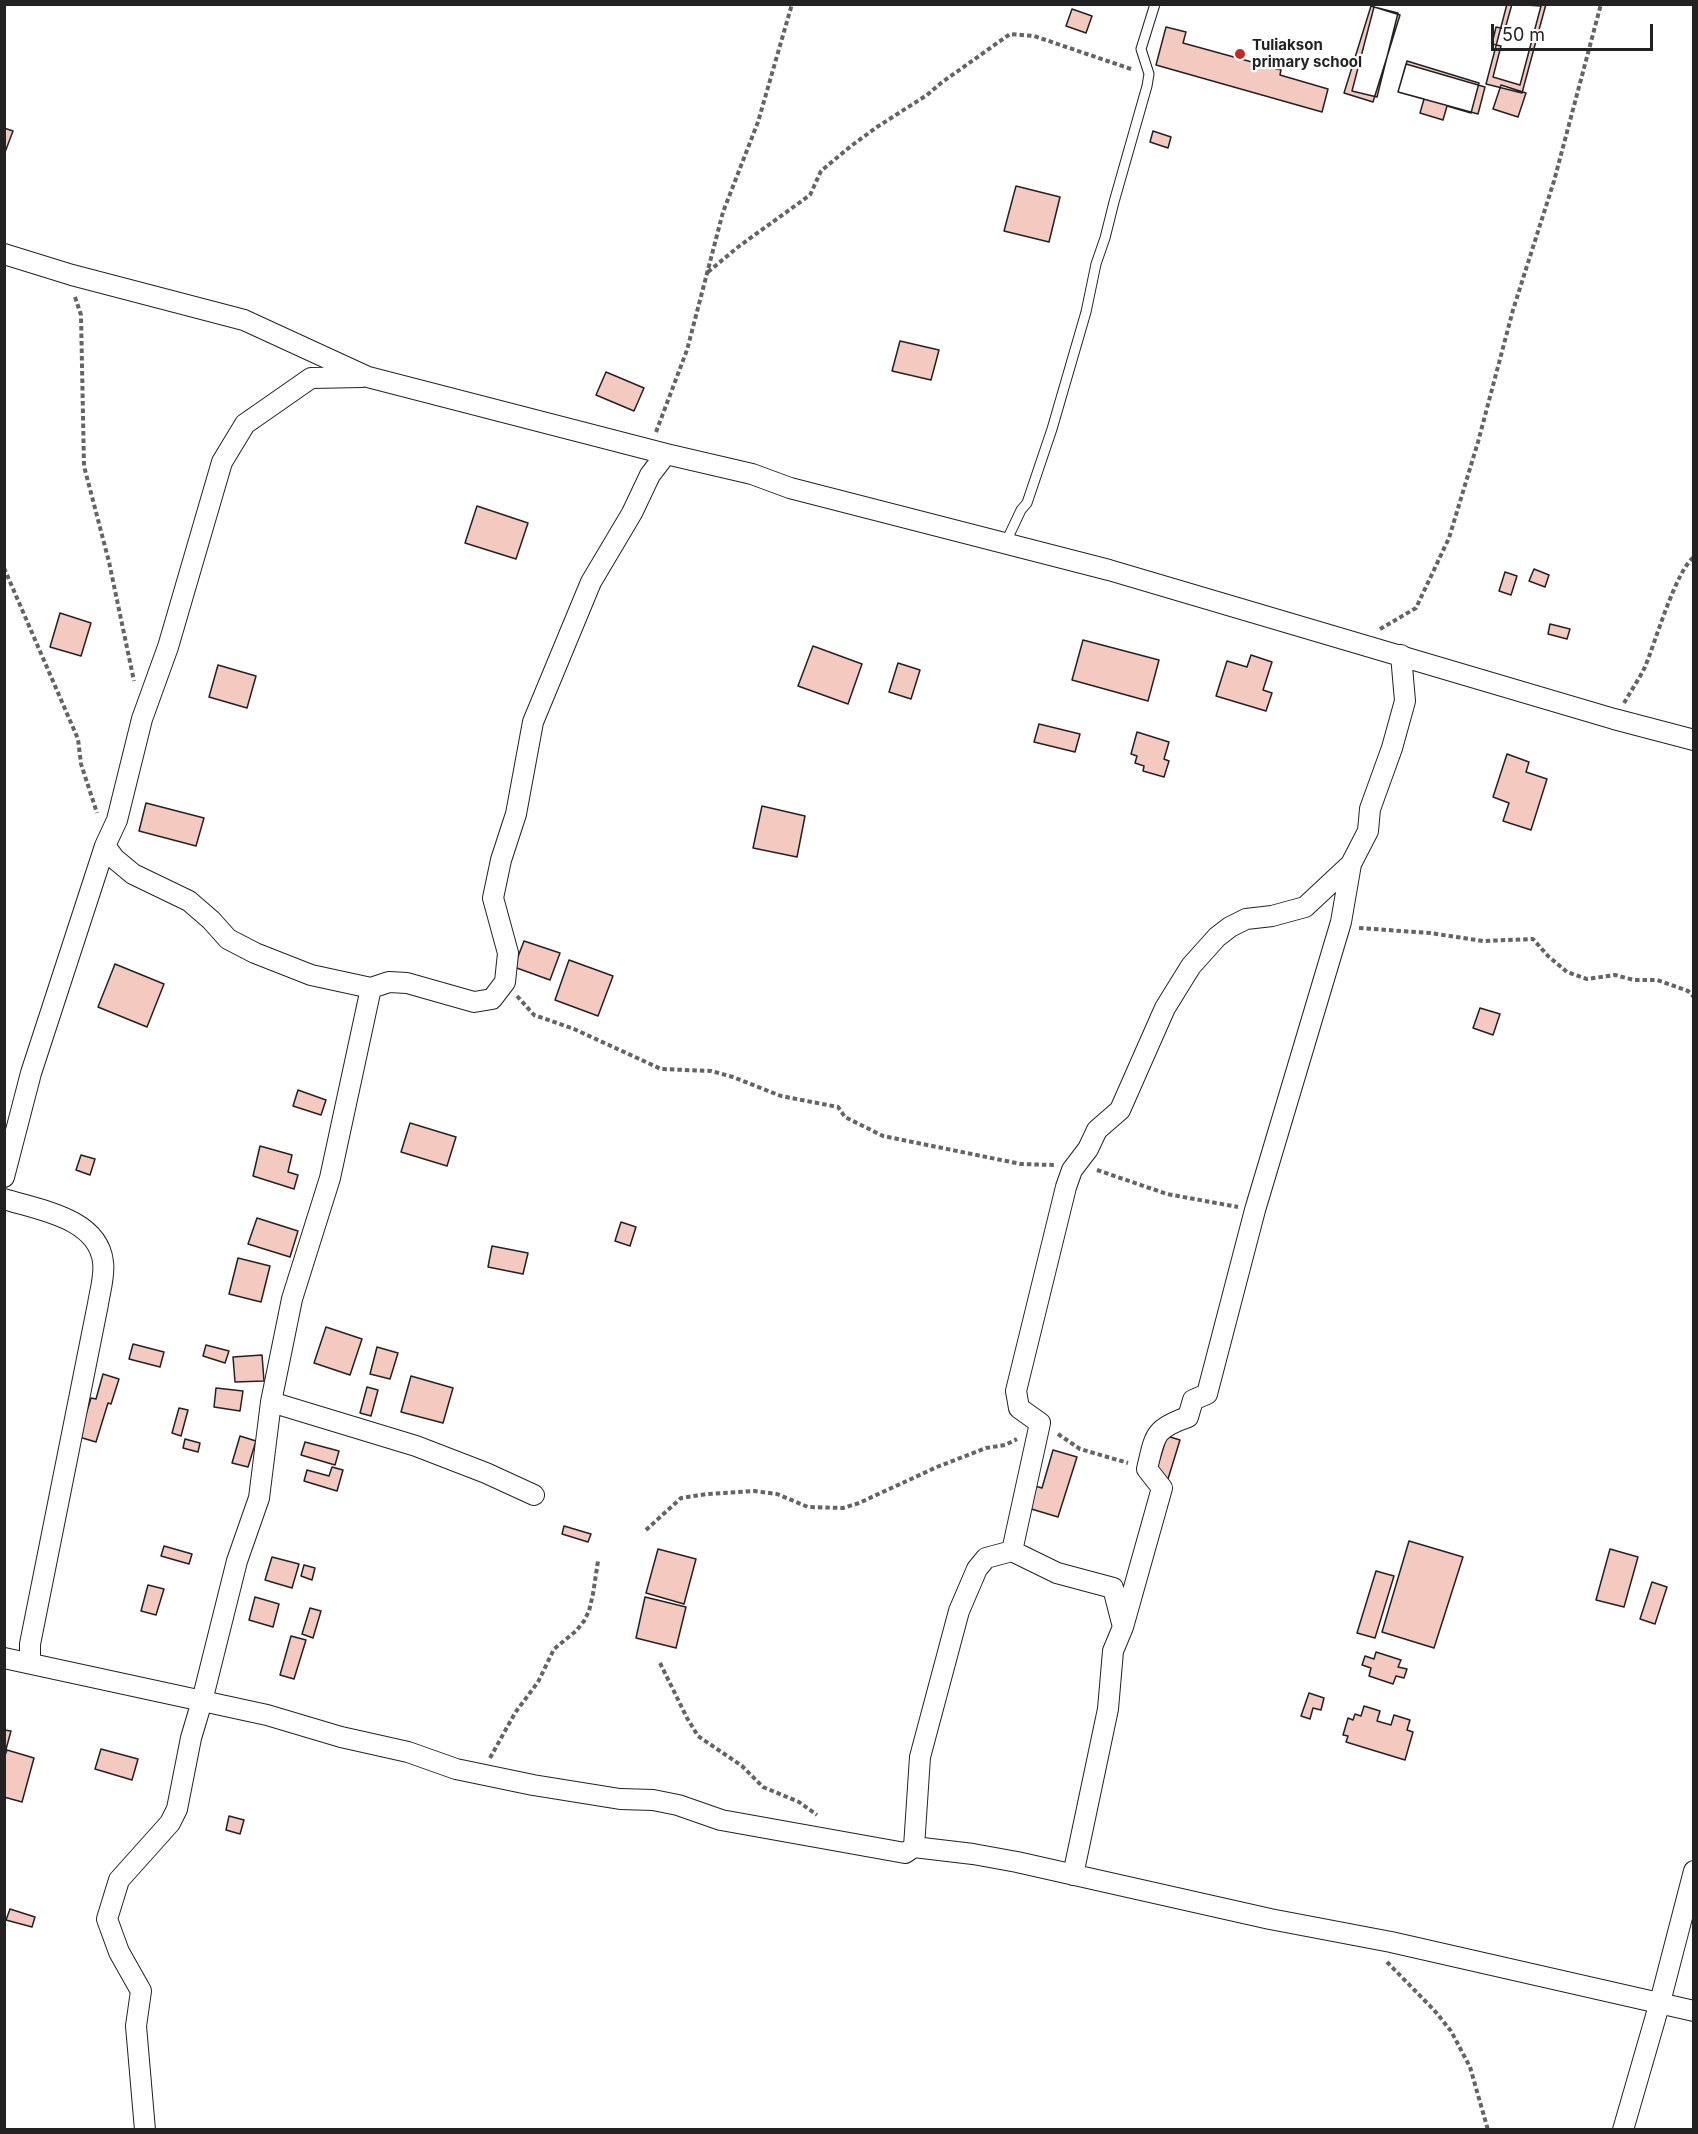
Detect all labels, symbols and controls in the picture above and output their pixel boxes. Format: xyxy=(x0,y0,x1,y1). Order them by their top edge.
scale bar xyxy=(1494,12,1656,50)
text: 50 m xyxy=(1502,24,1545,45)
place label: Tuliakson primary school xyxy=(1252,36,1362,71)
marker: Tuliakson primary school xyxy=(1233,47,1247,61)

